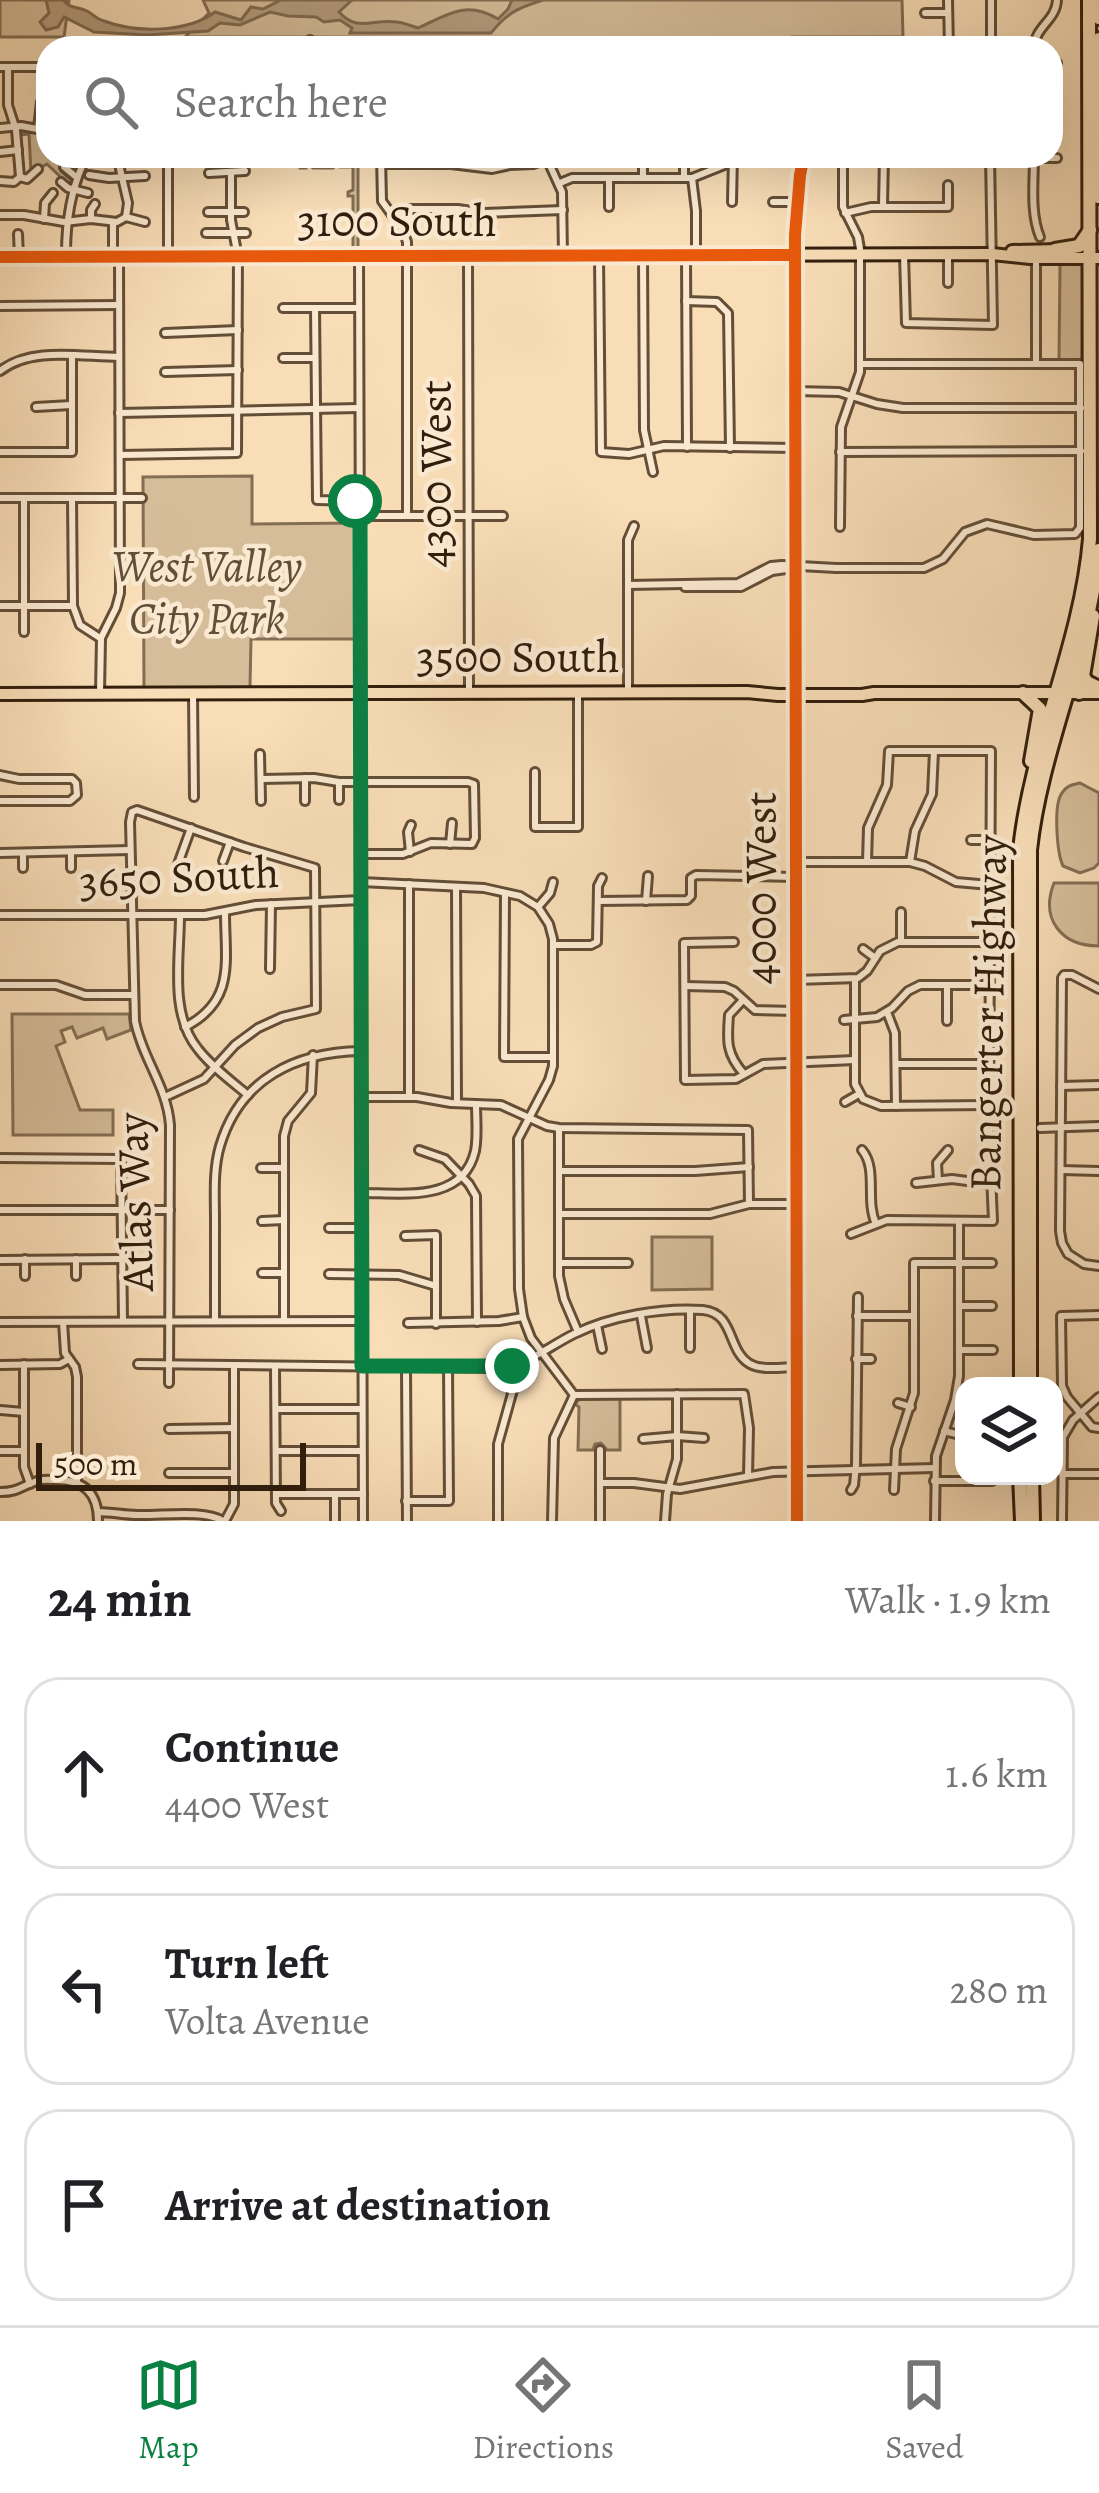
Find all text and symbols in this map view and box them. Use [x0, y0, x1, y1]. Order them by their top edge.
search box [36, 36, 1063, 168]
icon: search [78, 69, 144, 135]
text: Search here [174, 71, 388, 133]
street label: 3100 South [297, 190, 497, 252]
street label: 4300 West [405, 380, 467, 568]
route start [328, 474, 382, 528]
park label: West Valley City Park [112, 535, 303, 649]
street label: 3500 South [416, 626, 620, 688]
street label: 4000 West [730, 791, 792, 984]
street label: Bangerter Highway [954, 833, 1022, 1192]
street label: 3650 South [77, 841, 281, 913]
street label: Atlas Way [101, 1111, 169, 1293]
route end [485, 1339, 539, 1393]
map controls [955, 1377, 1063, 1485]
button: layers [955, 1377, 1063, 1485]
scale bar [36, 1437, 306, 1490]
text: 500 m [54, 1441, 137, 1486]
text: 24 min [48, 1564, 192, 1634]
text: Walk · 1.9 km [845, 1573, 1051, 1626]
text: Continue [165, 1716, 339, 1778]
icon: ahead [51, 1740, 117, 1806]
text: 1.6 km [945, 1747, 1048, 1800]
text: 4400 West [165, 1778, 329, 1831]
text: Turn left [165, 1932, 329, 1994]
icon: left [51, 1956, 117, 2022]
text: 280 m [950, 1963, 1048, 2016]
text: Volta Avenue [165, 1994, 370, 2047]
icon: arrive [51, 2172, 117, 2238]
text: Arrive at destination [165, 2174, 551, 2236]
tab: Map [136, 2352, 202, 2469]
tab: Directions [473, 2352, 614, 2469]
tab: Saved [885, 2352, 963, 2469]

